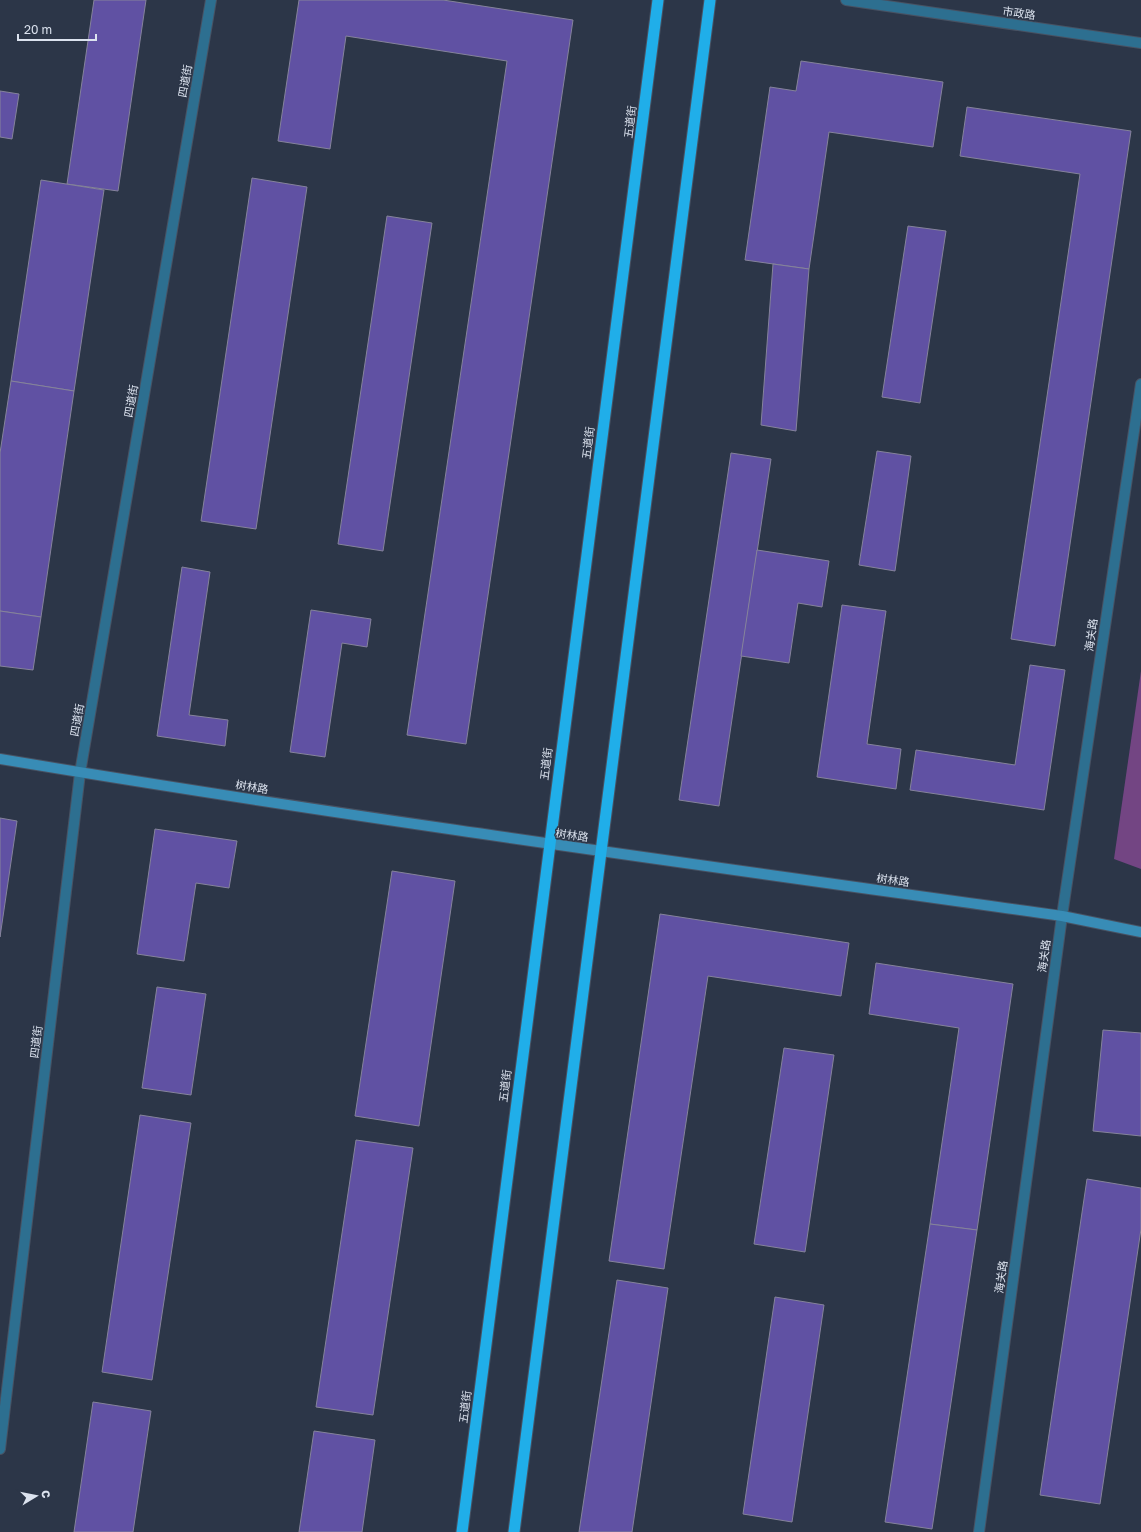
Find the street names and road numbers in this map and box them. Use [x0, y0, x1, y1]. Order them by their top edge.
street label: 市政路 [1002, 4, 1036, 21]
street label: 四道街 [175, 64, 194, 98]
street label: 五道街 [621, 105, 638, 139]
street label: 四道街 [121, 384, 140, 418]
street label: 五道街 [579, 426, 596, 460]
street label: 海关路 [1082, 618, 1099, 652]
street label: 四道街 [67, 703, 86, 737]
street label: 五道街 [537, 747, 554, 781]
street label: 树林路 [235, 778, 269, 796]
street label: 树林路 [555, 826, 589, 843]
street label: 树林路 [876, 871, 910, 888]
street label: 海关路 [1035, 939, 1052, 973]
street label: 四道街 [27, 1025, 44, 1059]
street label: 五道街 [496, 1069, 513, 1103]
street label: 海关路 [992, 1260, 1009, 1294]
street label: 五道街 [456, 1390, 473, 1424]

